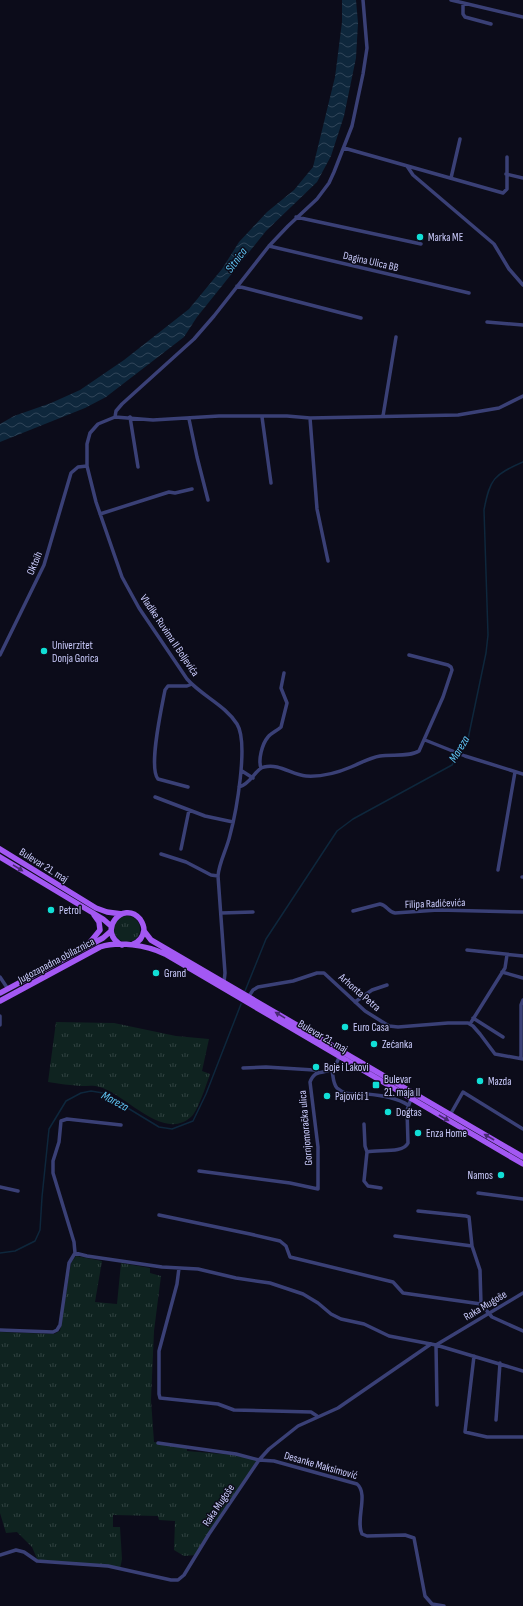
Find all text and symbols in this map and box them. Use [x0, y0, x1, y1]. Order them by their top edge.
place label: Marka ME [428, 231, 463, 244]
marker: Marka ME [415, 232, 425, 242]
water label: Sitnica [222, 245, 251, 276]
street label: Dagina Ulica BB [342, 249, 400, 274]
street label: Oktoih [24, 549, 45, 577]
street label: Vladike Ruvima II Boljevića [137, 592, 202, 679]
place label: Univerzitet Donja Gorica [52, 639, 98, 665]
marker: Univerzitet Donja Gorica [39, 646, 49, 656]
water label: Mareza [446, 733, 473, 765]
street label: Bulevar 21. maj [17, 845, 70, 886]
one-way arrow [12, 865, 24, 872]
street label: Filipa Radičevića [405, 896, 465, 911]
place label: Petrol [59, 904, 81, 917]
marker: Petrol [46, 905, 56, 915]
street label: Jugozapadna obilaznica [15, 935, 97, 987]
place label: Grand [164, 967, 186, 980]
marker: Grand [151, 968, 161, 978]
street label: Arhonta Petra [335, 970, 383, 1014]
one-way arrow [275, 1011, 285, 1019]
street label: Bulevar 21. maj [296, 1017, 350, 1056]
place label: Euro Casa [353, 1021, 389, 1034]
marker: Euro Casa [340, 1022, 350, 1032]
place label: Zećanka [382, 1038, 412, 1051]
marker: Zećanka [369, 1039, 379, 1049]
place label: Boje i Lakovi [324, 1061, 369, 1074]
marker: Boje i Lakovi [311, 1062, 321, 1072]
place label: Bulevar 21. maja II [384, 1073, 420, 1099]
place label: Mazda [488, 1075, 511, 1088]
marker: Mazda [475, 1076, 485, 1086]
marker: Bulevar 21. maja II [371, 1080, 381, 1090]
water label: Mareza [99, 1088, 131, 1115]
street label: Gornjomoračka ulica [296, 1090, 315, 1166]
place label: Pajovići 1 [335, 1090, 369, 1103]
marker: Pajovići 1 [322, 1091, 332, 1101]
place label: Dogtas [396, 1106, 422, 1119]
marker: Dogtas [383, 1107, 393, 1117]
one-way arrow [438, 1115, 450, 1122]
place label: Enza Home [426, 1127, 467, 1140]
marker: Enza Home [413, 1128, 423, 1138]
one-way arrow [483, 1134, 495, 1141]
place label: Namos [468, 1169, 493, 1182]
marker: Namos [496, 1170, 506, 1180]
street label: Raka Mugoše [461, 1288, 509, 1323]
street label: Desanke Maksimović [283, 1449, 359, 1482]
street label: Raka Mugoše [200, 1482, 237, 1529]

